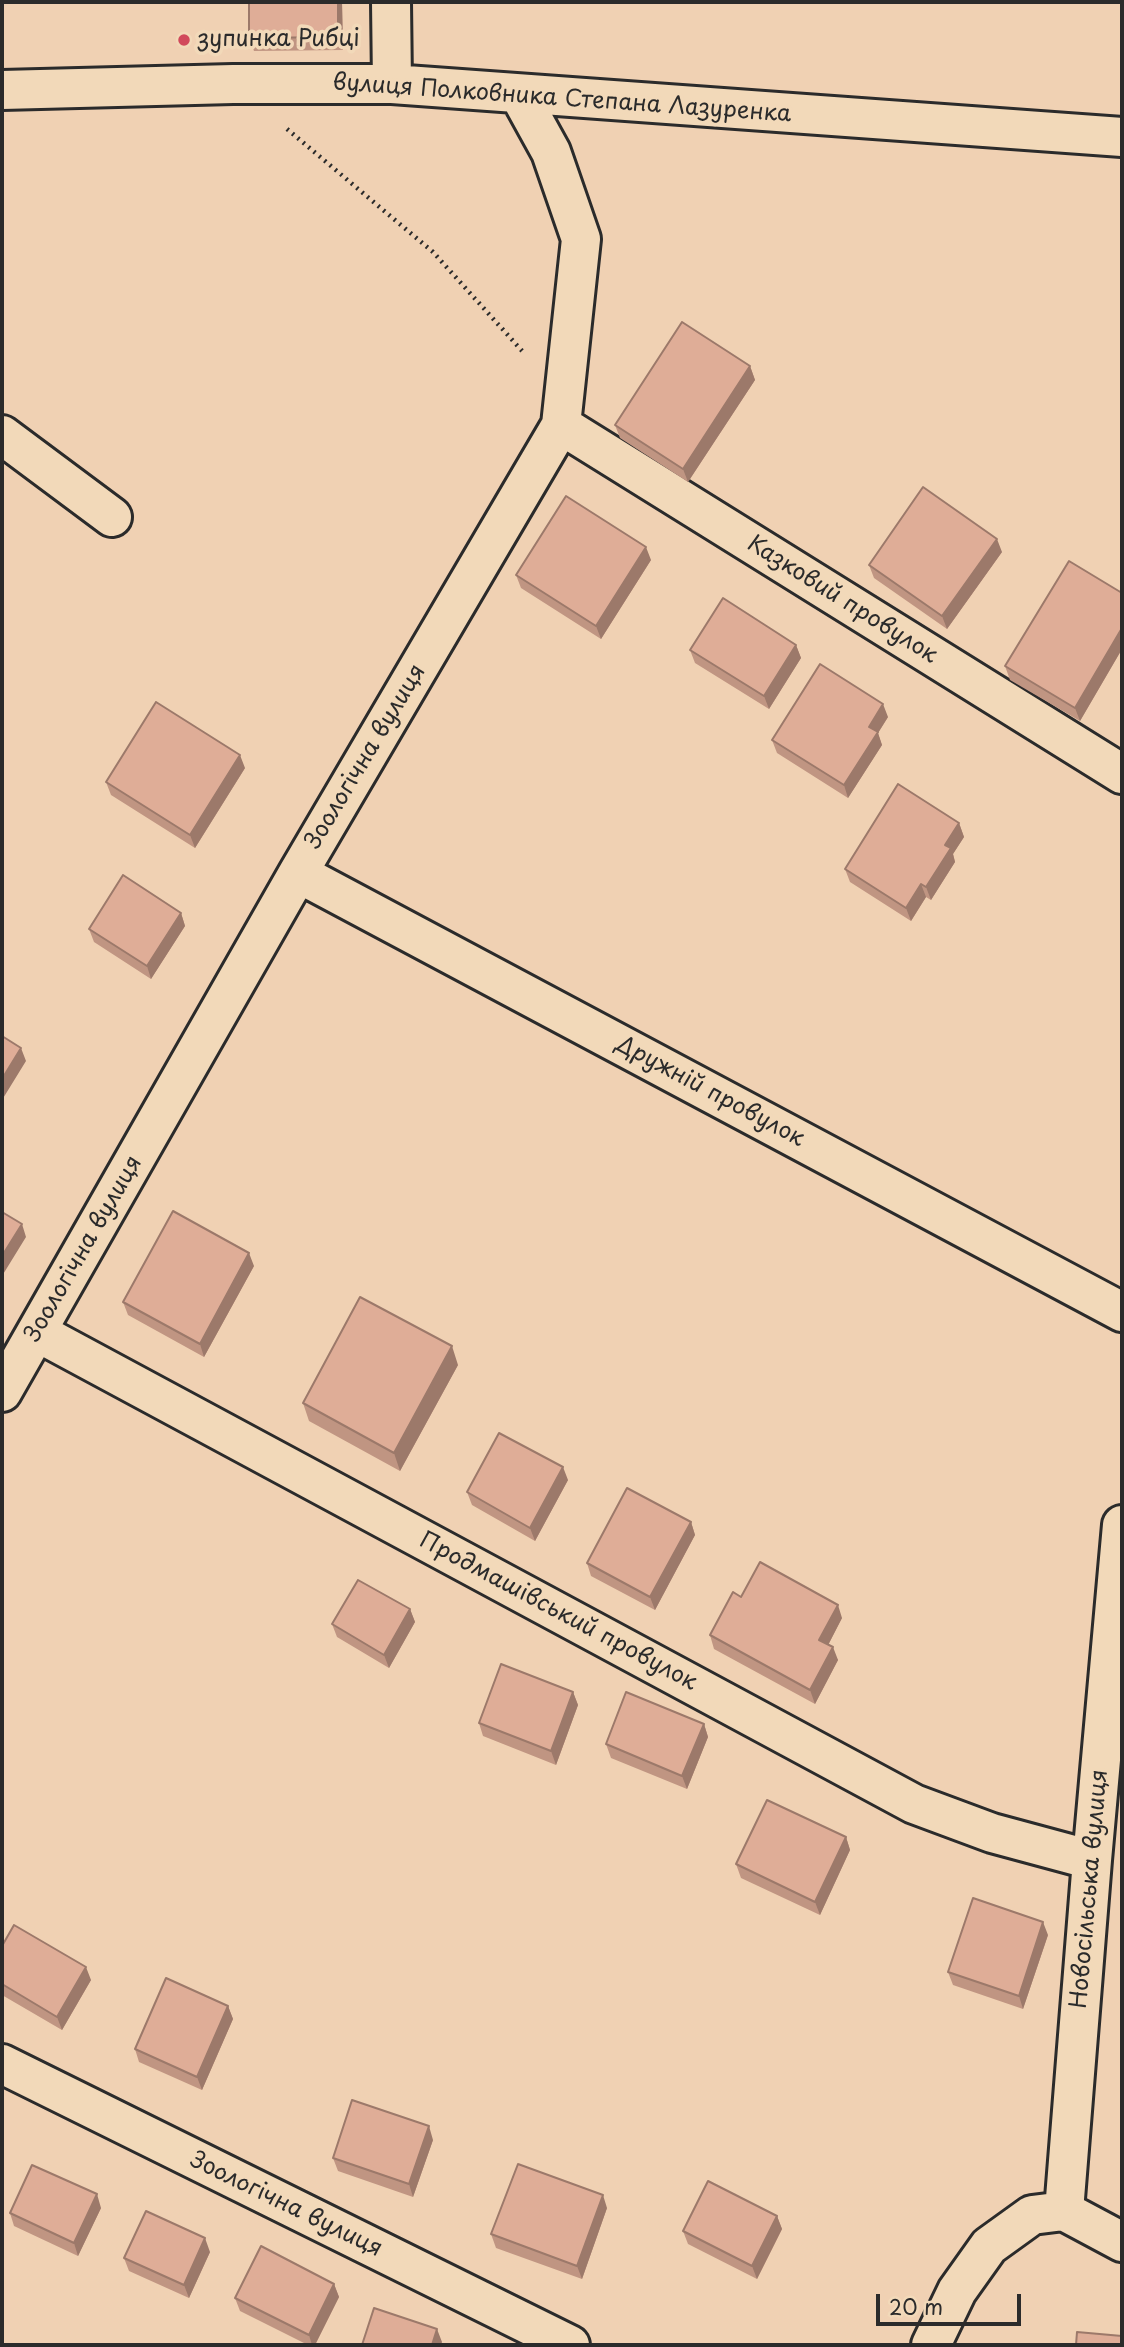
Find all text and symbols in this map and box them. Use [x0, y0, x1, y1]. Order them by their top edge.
place label: зупинка Рибці [198, 26, 360, 54]
marker: зупинка Рибці [176, 32, 192, 48]
street label: вулиця Полковника Степана Лазуренка [332, 69, 792, 129]
street label: Казковий провулок [742, 530, 942, 670]
street label: Зоологічна вулиця [300, 660, 432, 854]
street label: Дружній провулок [611, 1031, 809, 1153]
street label: Зоологічна вулиця [20, 1151, 148, 1347]
street label: Продмашівський провулок [414, 1527, 702, 1697]
street label: Новосільська вулиця [1066, 1768, 1114, 2010]
street label: Зоологічна вулиця [186, 2147, 386, 2263]
scale bar [879, 2280, 1024, 2324]
text: 20 m [889, 2290, 943, 2322]

